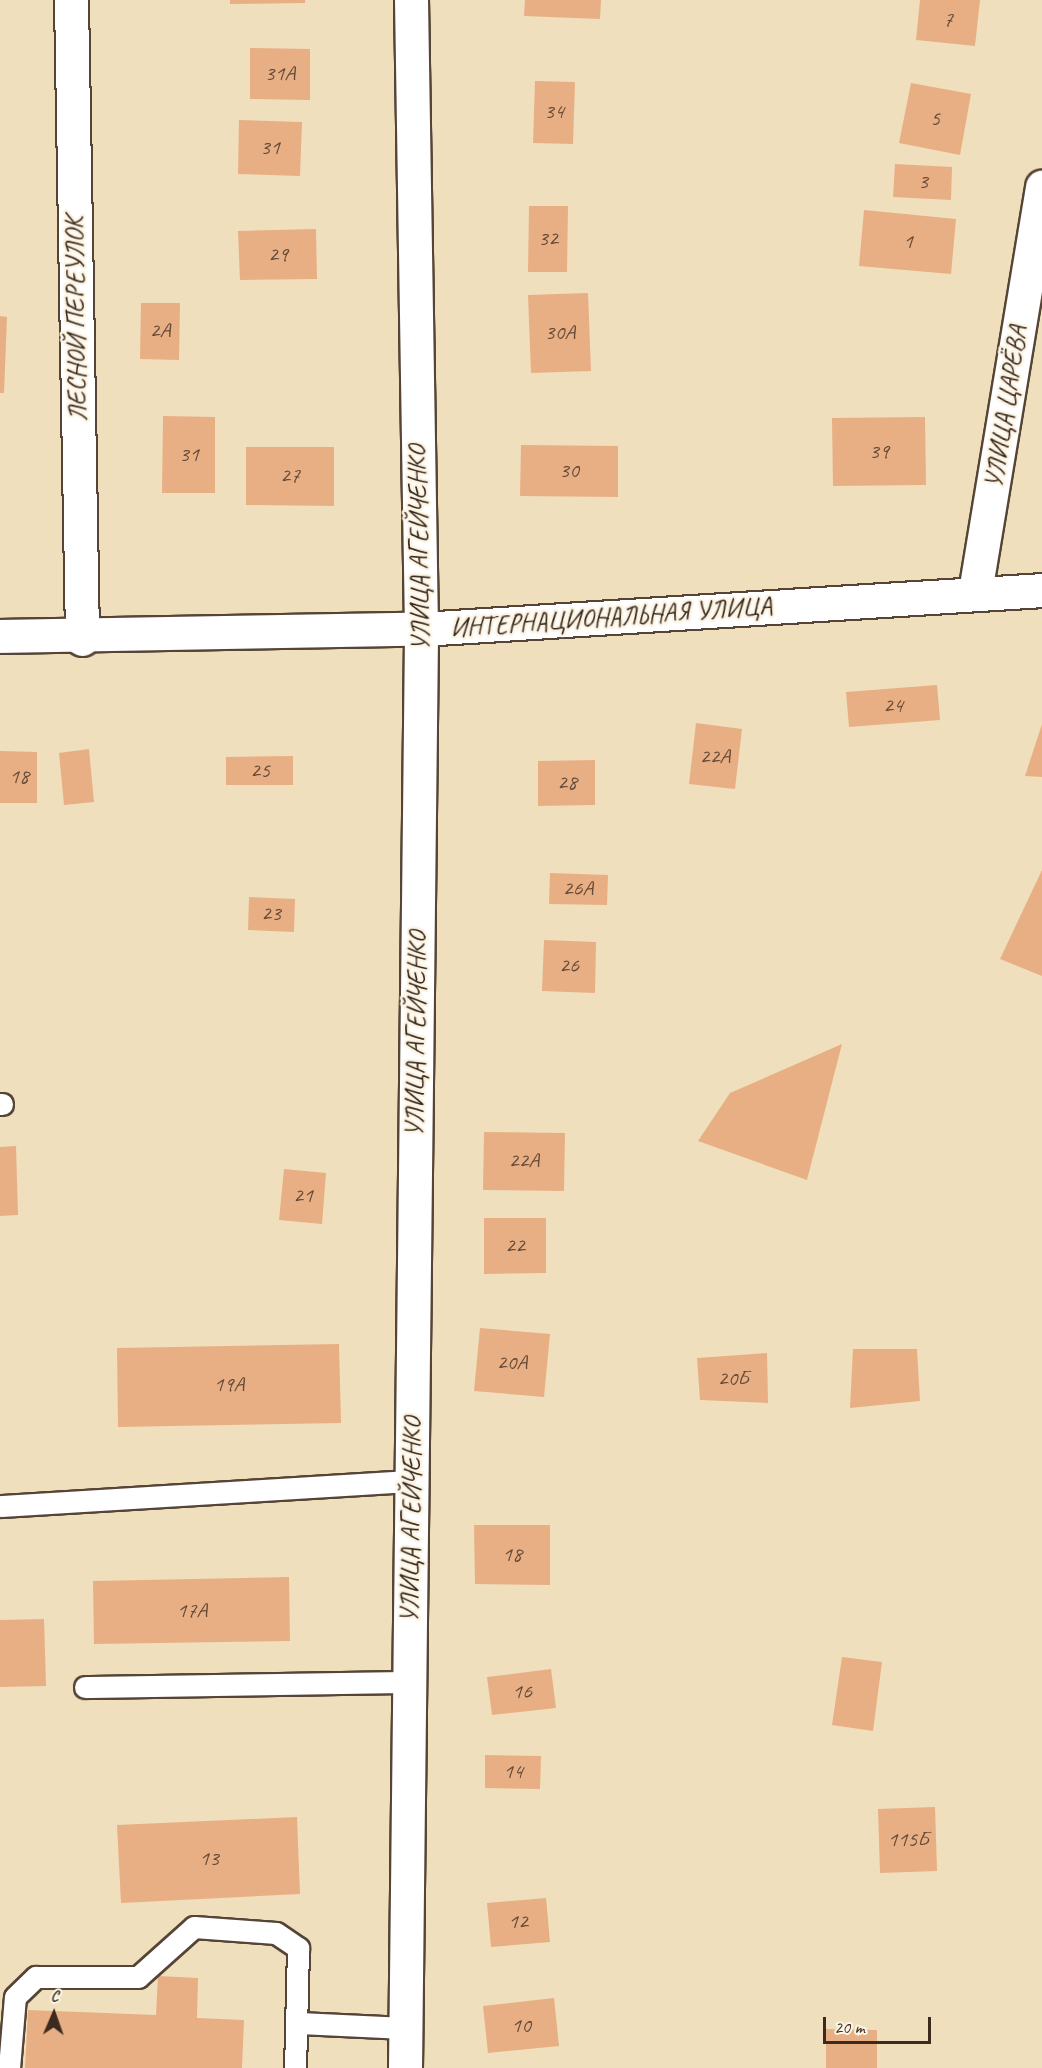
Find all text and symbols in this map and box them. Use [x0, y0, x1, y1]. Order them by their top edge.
house number: 7 [943, 7, 953, 33]
house number: 31А [265, 61, 295, 87]
house number: 34 [544, 99, 564, 125]
house number: 5 [930, 106, 940, 132]
house number: 31 [260, 135, 280, 161]
house number: 3 [918, 169, 928, 195]
street label: ЛЕСНОЙ ПЕРЕУЛОК [59, 216, 93, 422]
house number: 32 [538, 226, 558, 252]
house number: 1 [903, 229, 913, 255]
house number: 29 [268, 242, 288, 268]
house number: 2А [150, 318, 170, 344]
house number: 30А [545, 320, 575, 346]
street label: УЛИЦА ЦАРЁВА [978, 323, 1034, 491]
house number: 39 [869, 439, 889, 465]
house number: 31 [179, 442, 199, 468]
street label: УЛИЦА АГЕЙЧЕНКО [402, 445, 436, 651]
house number: 30 [559, 458, 579, 484]
house number: 27 [280, 463, 300, 489]
street label: ИНТЕРНАЦИОНАЛЬНАЯ УЛИЦА [450, 590, 772, 644]
house number: 24 [883, 693, 903, 719]
house number: 22А [700, 744, 730, 770]
house number: 25 [250, 758, 270, 784]
house number: 18 [9, 764, 29, 790]
house number: 28 [557, 770, 577, 796]
house number: 26А [563, 876, 593, 902]
house number: 23 [261, 901, 281, 927]
street label: УЛИЦА АГЕЙЧЕНКО [399, 931, 433, 1137]
house number: 26 [559, 953, 579, 979]
house number: 22А [509, 1148, 539, 1174]
house number: 21 [293, 1183, 313, 1209]
house number: 22 [505, 1233, 525, 1259]
house number: 20А [497, 1350, 527, 1376]
house number: 20Б [718, 1366, 748, 1392]
house number: 19А [214, 1372, 244, 1398]
street label: УЛИЦА АГЕЙЧЕНКО [394, 1417, 428, 1623]
house number: 18 [502, 1542, 522, 1568]
house number: 17А [177, 1598, 207, 1624]
house number: 16 [512, 1679, 532, 1705]
house number: 14 [503, 1759, 523, 1785]
house number: 115Б [888, 1827, 928, 1853]
house number: 13 [199, 1846, 219, 1872]
house number: 12 [508, 1909, 528, 1935]
north arrow [24, 1984, 84, 2044]
text: С [50, 1986, 59, 2006]
scale bar [826, 2005, 934, 2043]
house number: 10 [511, 2013, 531, 2039]
text: 20 m [834, 2016, 865, 2038]

